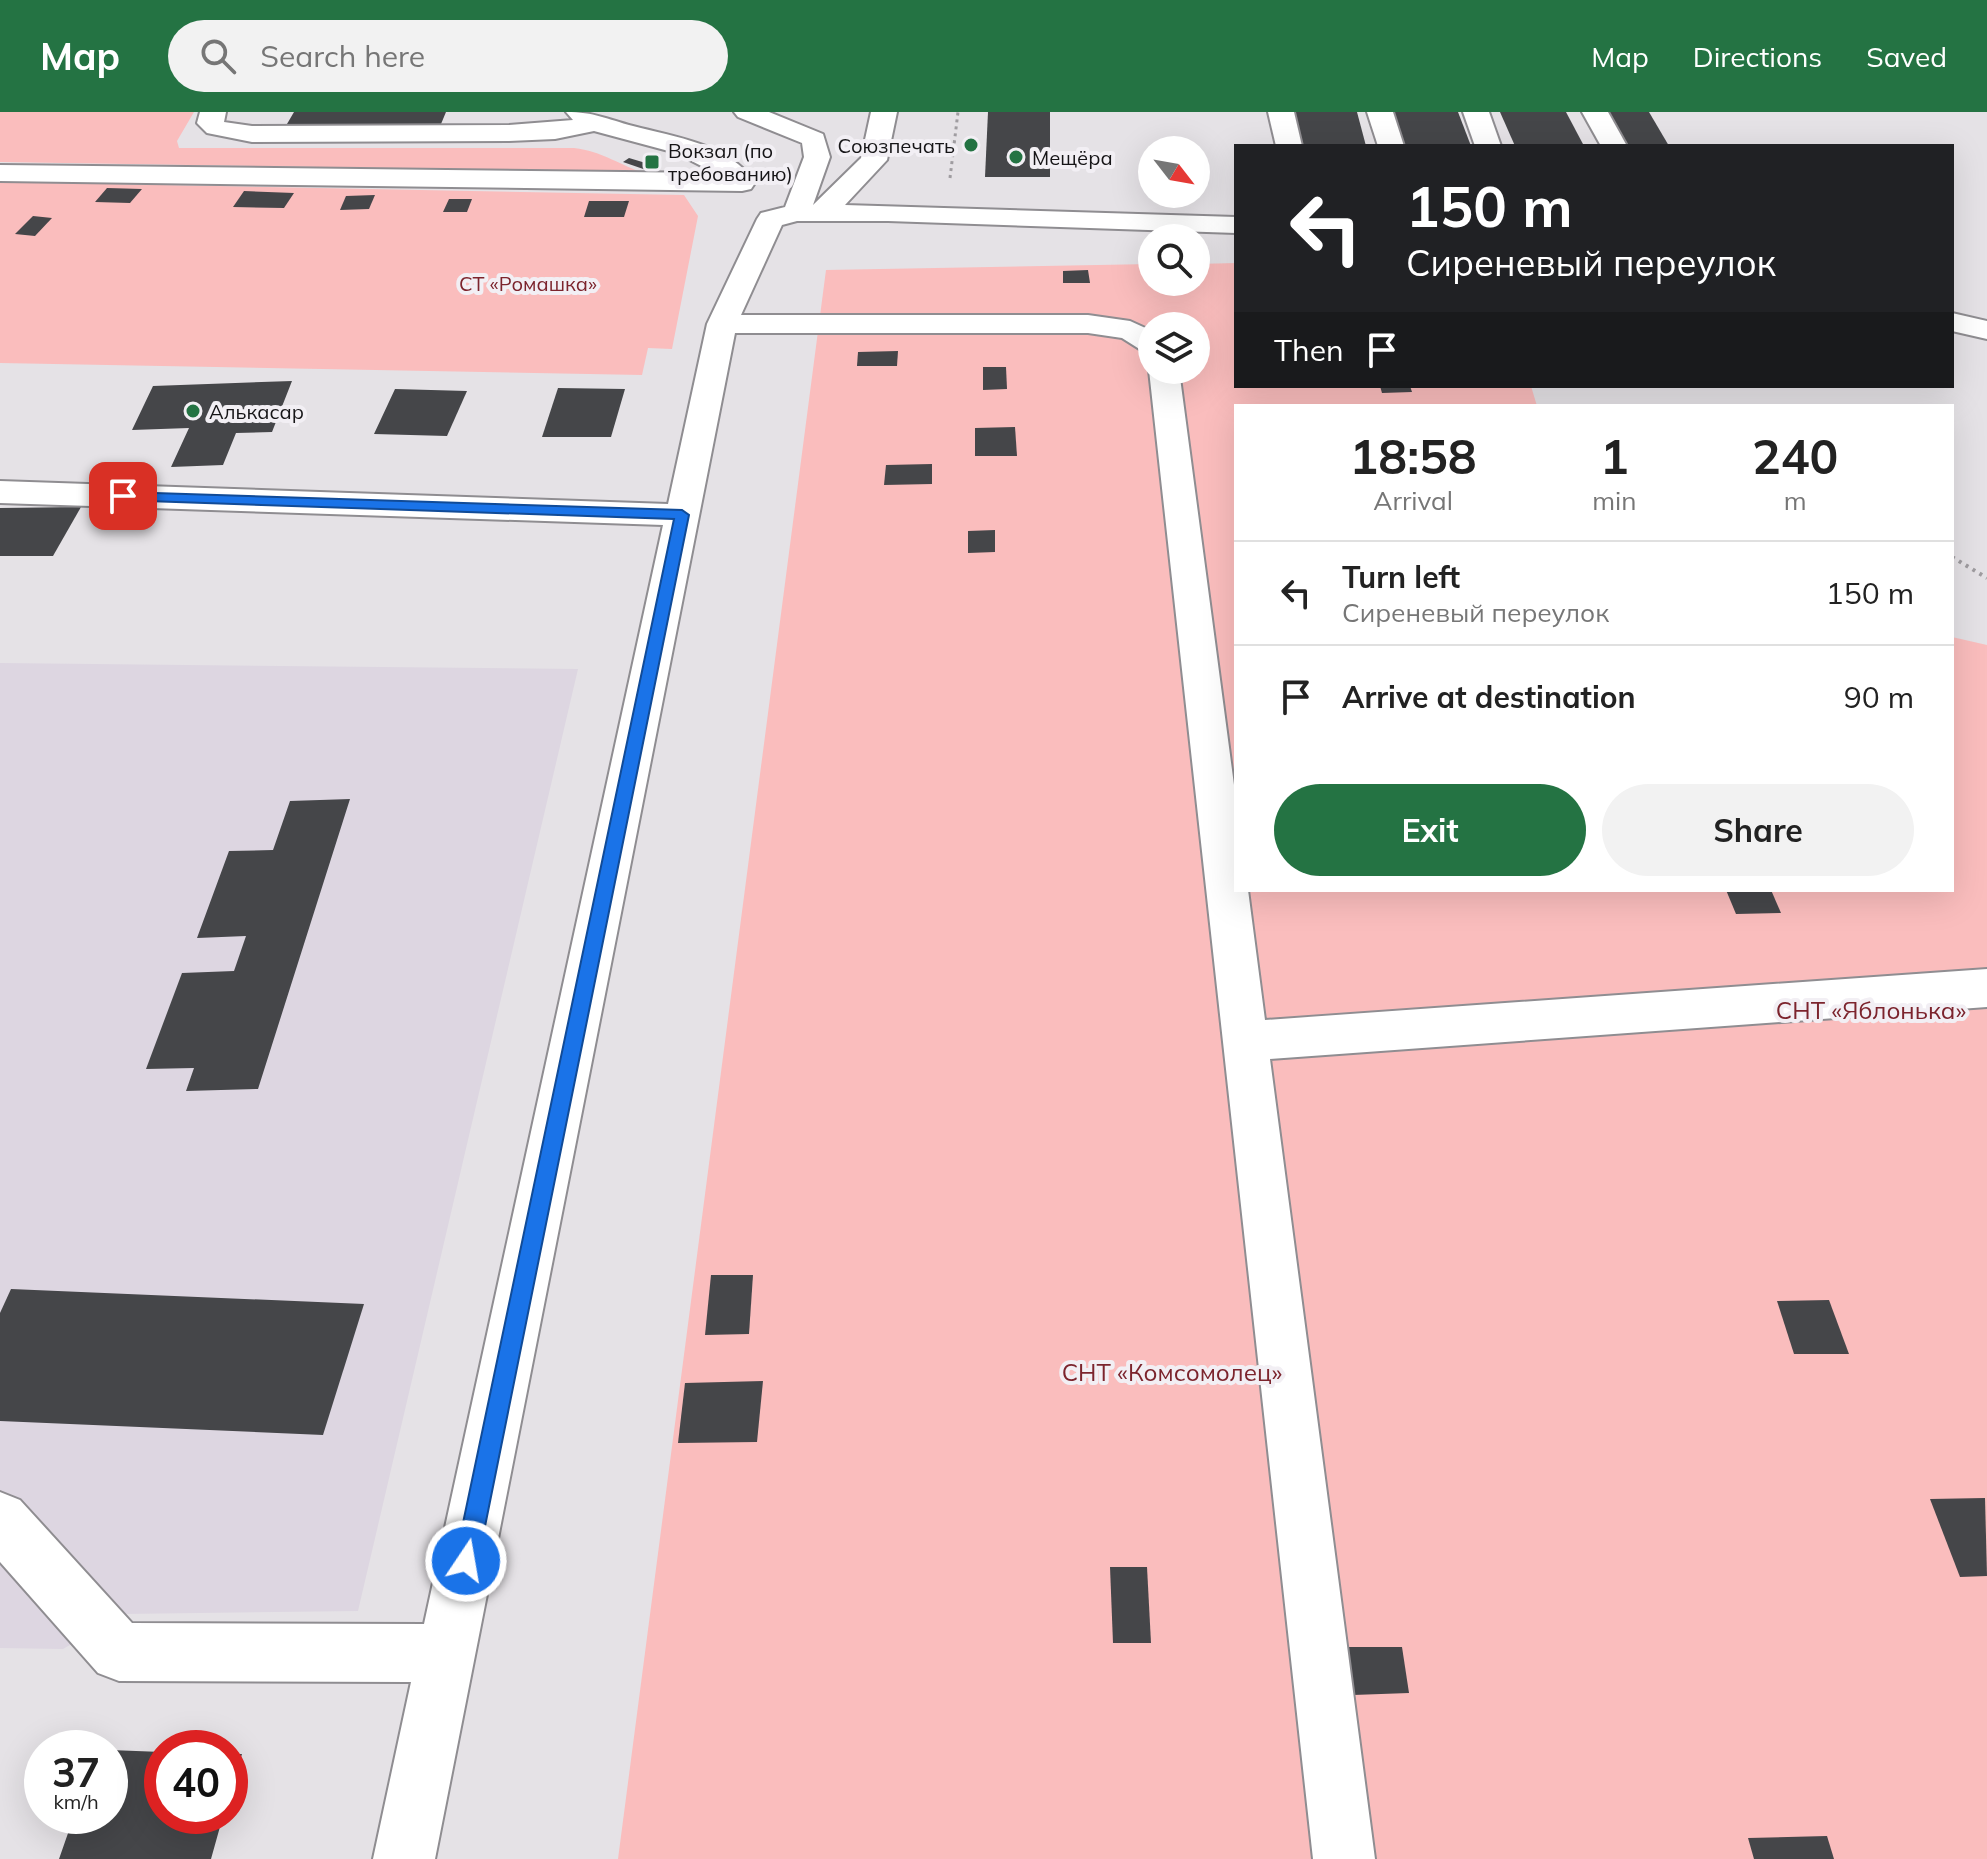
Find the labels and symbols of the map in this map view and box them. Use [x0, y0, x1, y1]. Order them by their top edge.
place label: Союзпечать [837, 133, 955, 158]
marker: Союзпечать [962, 136, 980, 154]
north arrow [1138, 136, 1210, 208]
place label: Вокзал (по требованию) [668, 138, 793, 186]
place label: Мещёра [1032, 145, 1113, 170]
marker: Мещёра [1007, 148, 1025, 166]
marker: Вокзал (по требованию) [643, 153, 661, 171]
park label: СТ «Ромашка» [459, 271, 597, 296]
place label: Алькасар [209, 399, 304, 424]
marker: Алькасар [184, 402, 202, 420]
pin [89, 462, 157, 530]
park label: СНТ «Яблонька» [1776, 995, 1966, 1025]
park label: СНТ «Комсомолец» [1062, 1357, 1283, 1387]
position arrow [424, 1519, 508, 1603]
speed limit sign: 40 [144, 1730, 248, 1834]

